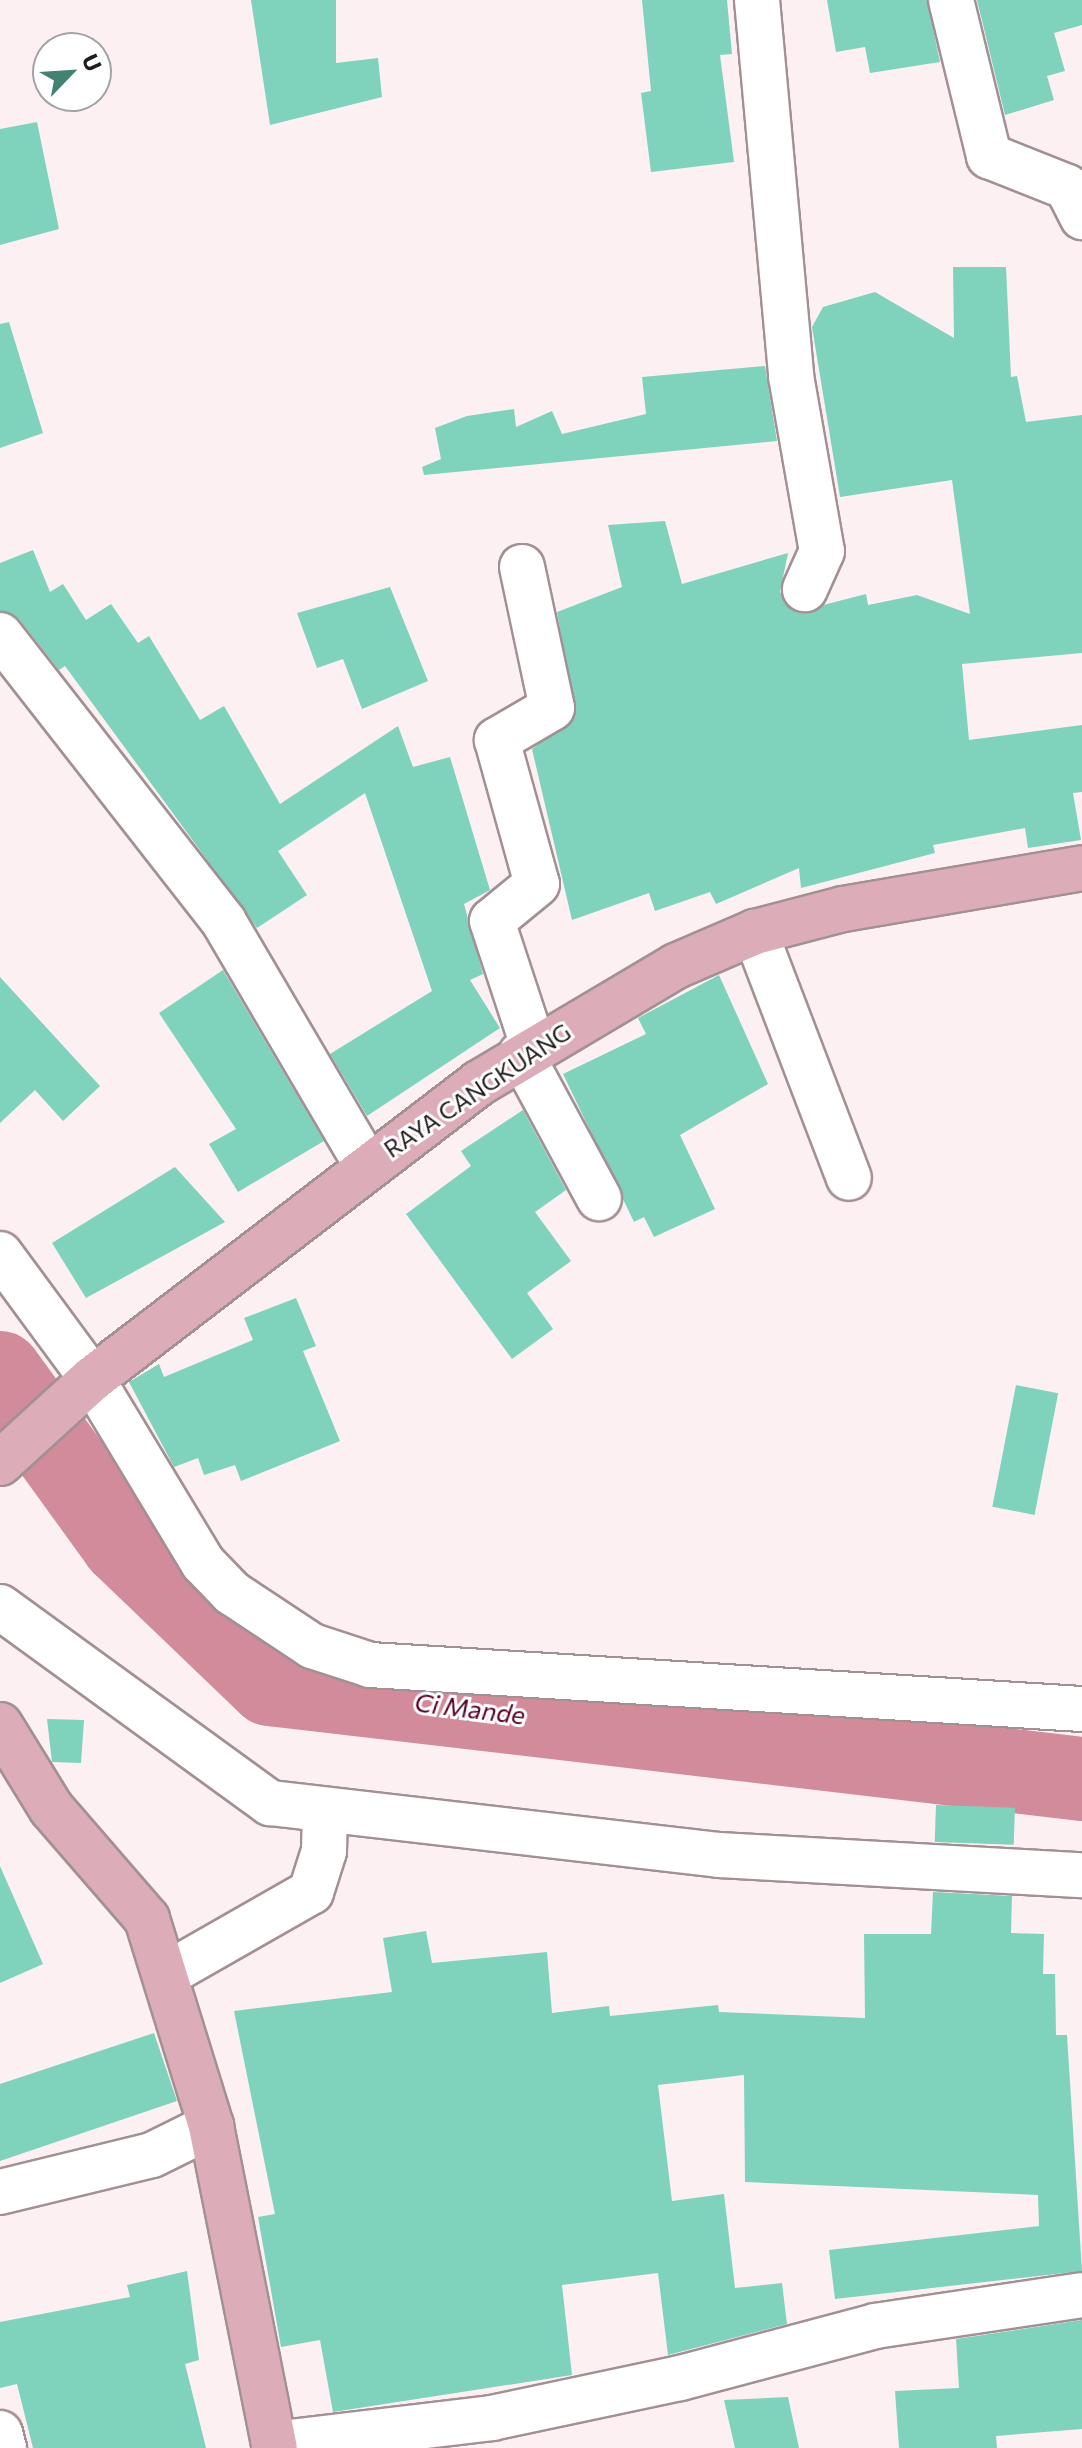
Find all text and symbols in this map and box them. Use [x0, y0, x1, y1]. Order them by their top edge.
north arrow [32, 32, 112, 112]
text: U [77, 50, 108, 75]
street label: RAYA CANGKUANG [378, 1017, 576, 1163]
water label: Ci Mande [413, 1686, 527, 1730]

